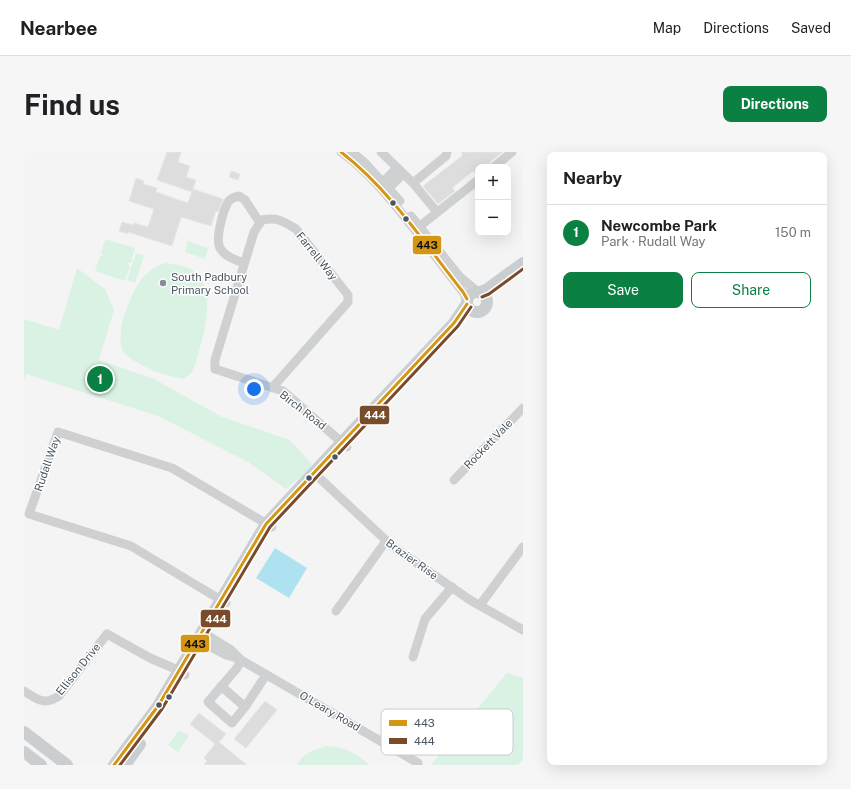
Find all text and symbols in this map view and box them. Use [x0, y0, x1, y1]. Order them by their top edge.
text: Nearbee [20, 17, 98, 39]
text: Map [653, 20, 681, 36]
text: Directions [703, 20, 769, 36]
text: Saved [791, 20, 831, 36]
button: Directions [723, 86, 827, 122]
text: Find us [24, 88, 120, 121]
map controls [475, 164, 511, 236]
button: + [475, 164, 511, 200]
text: Nearby [563, 168, 622, 188]
unlabelled marker [388, 198, 398, 208]
button: − [475, 200, 511, 236]
unlabelled marker [401, 214, 411, 224]
text: Newcombe Park [601, 217, 717, 234]
text: 1 [573, 225, 579, 240]
text: 150 m [775, 225, 811, 240]
street label: Farrell Way [294, 230, 340, 282]
text: Park · Rudall Way [601, 234, 705, 249]
line badge: 443 [412, 235, 442, 255]
text: 443 [416, 239, 438, 251]
place label: South Padbury Primary School [171, 271, 249, 296]
button: Save [563, 272, 683, 308]
button: Share [691, 272, 811, 308]
marker: South Padbury Primary School [158, 278, 168, 288]
pin: 1 [87, 364, 113, 394]
your location [244, 379, 264, 399]
street label: Birch Road [277, 388, 329, 432]
line badge: 444 [359, 405, 390, 425]
text: 444 [364, 409, 386, 421]
street label: Rockett Vale [461, 417, 515, 471]
street label: Rudall Way [32, 435, 62, 493]
unlabelled marker [330, 452, 340, 462]
unlabelled marker [304, 473, 314, 483]
street label: Brazier Rise [384, 536, 440, 582]
line badge: 444 [200, 609, 231, 628]
text: 444 [205, 613, 227, 625]
line badge: 443 [180, 634, 210, 653]
text: 443 [184, 638, 206, 650]
street label: Ellison Drive [54, 641, 102, 697]
street label: O'Leary Road [297, 689, 363, 733]
unlabelled marker [164, 692, 174, 702]
unlabelled marker [154, 700, 164, 710]
legend [381, 709, 513, 755]
text: 443 [414, 717, 435, 729]
text: 444 [414, 735, 435, 747]

